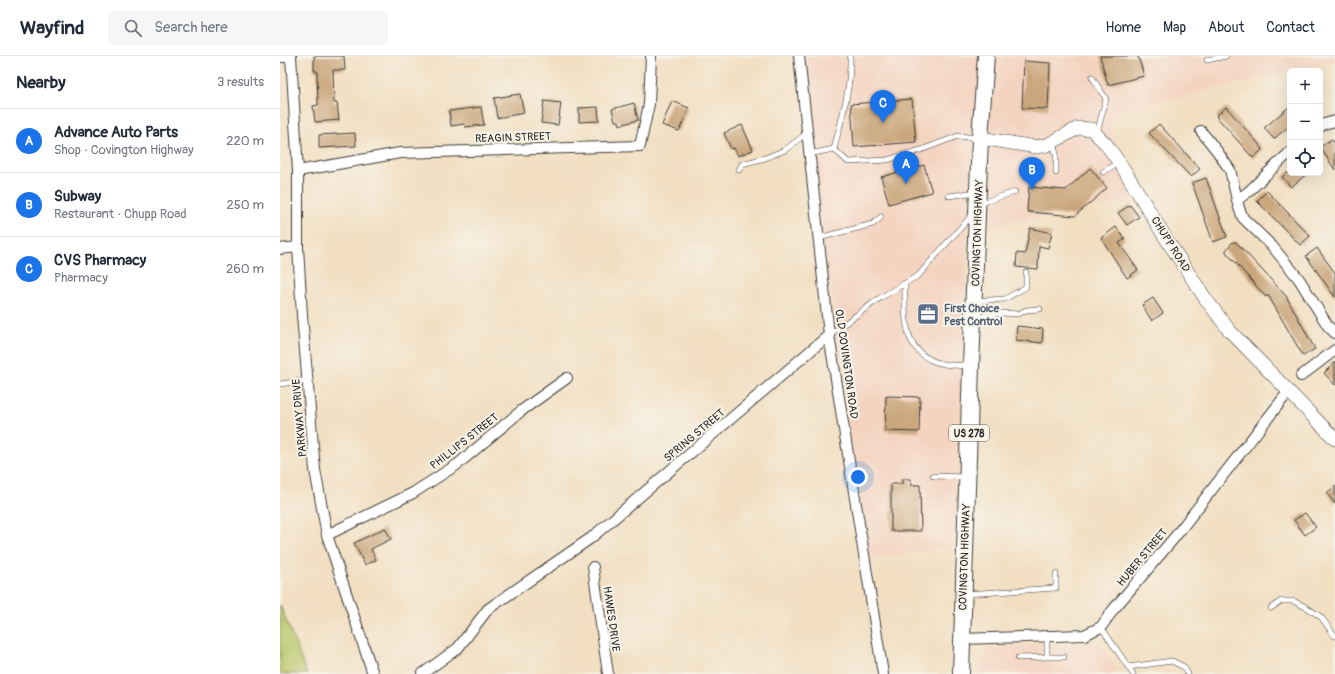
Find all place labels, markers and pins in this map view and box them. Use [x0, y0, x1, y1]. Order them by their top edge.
pin: C [870, 90, 896, 123]
pin: A [893, 151, 919, 184]
pin: B [1019, 157, 1045, 190]
office icon: First Choice Pest Control [915, 301, 941, 327]
place label: First Choice Pest Control [944, 302, 1003, 328]

